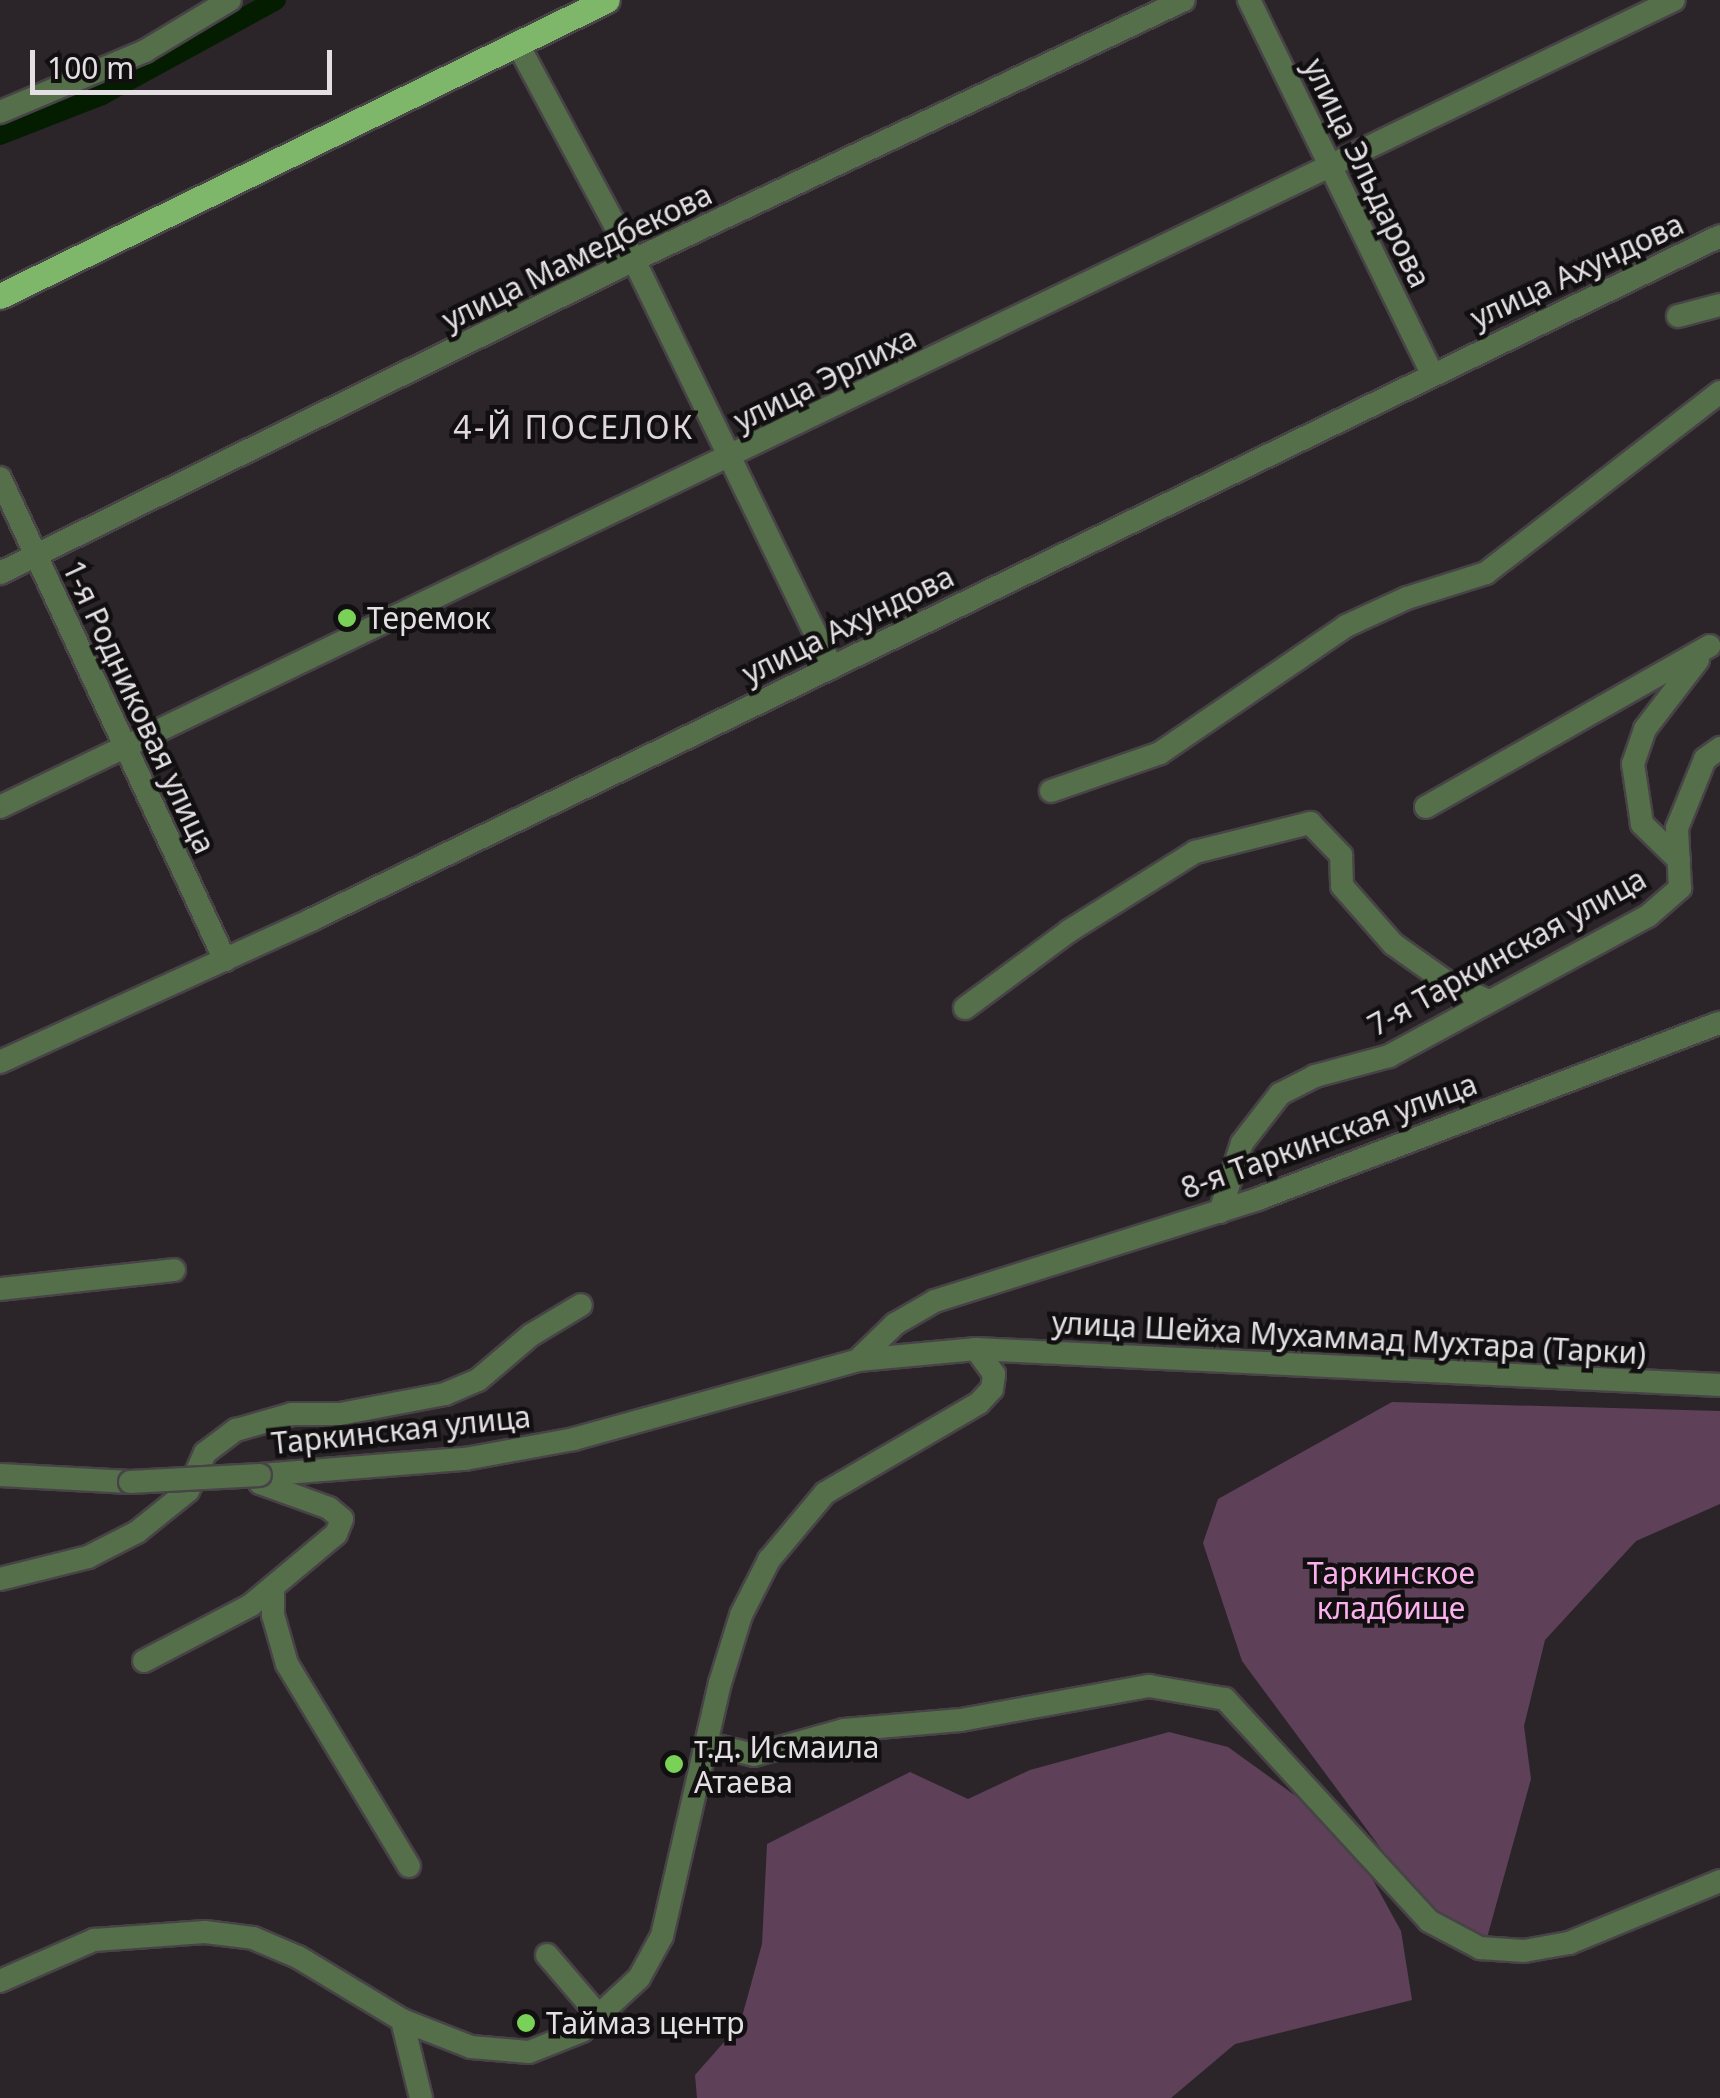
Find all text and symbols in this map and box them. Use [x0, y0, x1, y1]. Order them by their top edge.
scale bar [35, 30, 338, 92]
text: 100 m [47, 47, 134, 88]
street label: улица Эльдарова [1296, 53, 1438, 293]
street label: улица Мамедбекова [436, 176, 718, 338]
street label: улица Ахундова [1465, 206, 1689, 336]
street label: улица Эрлиха [728, 319, 922, 439]
district label: 4-Й ПОСЕЛОК [453, 408, 695, 446]
street label: 1-я Родниковая улица [55, 555, 223, 859]
street label: улица Ахундова [736, 558, 960, 692]
place label: Теремок [367, 600, 491, 636]
marker: Теремок [336, 607, 358, 629]
street label: 7-я Таркинская улица [1362, 861, 1652, 1043]
street label: 8-я Таркинская улица [1176, 1066, 1482, 1206]
street label: улица Шейха Мухаммад Мухтара (Тарки) [1051, 1304, 1647, 1372]
street label: Таркинская улица [270, 1398, 532, 1462]
park label: Таркинское кладбище [1307, 1555, 1475, 1626]
place label: т.д. Исмаила Атаева [694, 1729, 880, 1800]
marker: т.д. Исмаила Атаева [663, 1753, 685, 1775]
place label: Таймаз центр [546, 2005, 744, 2041]
marker: Таймаз центр [515, 2012, 537, 2034]

